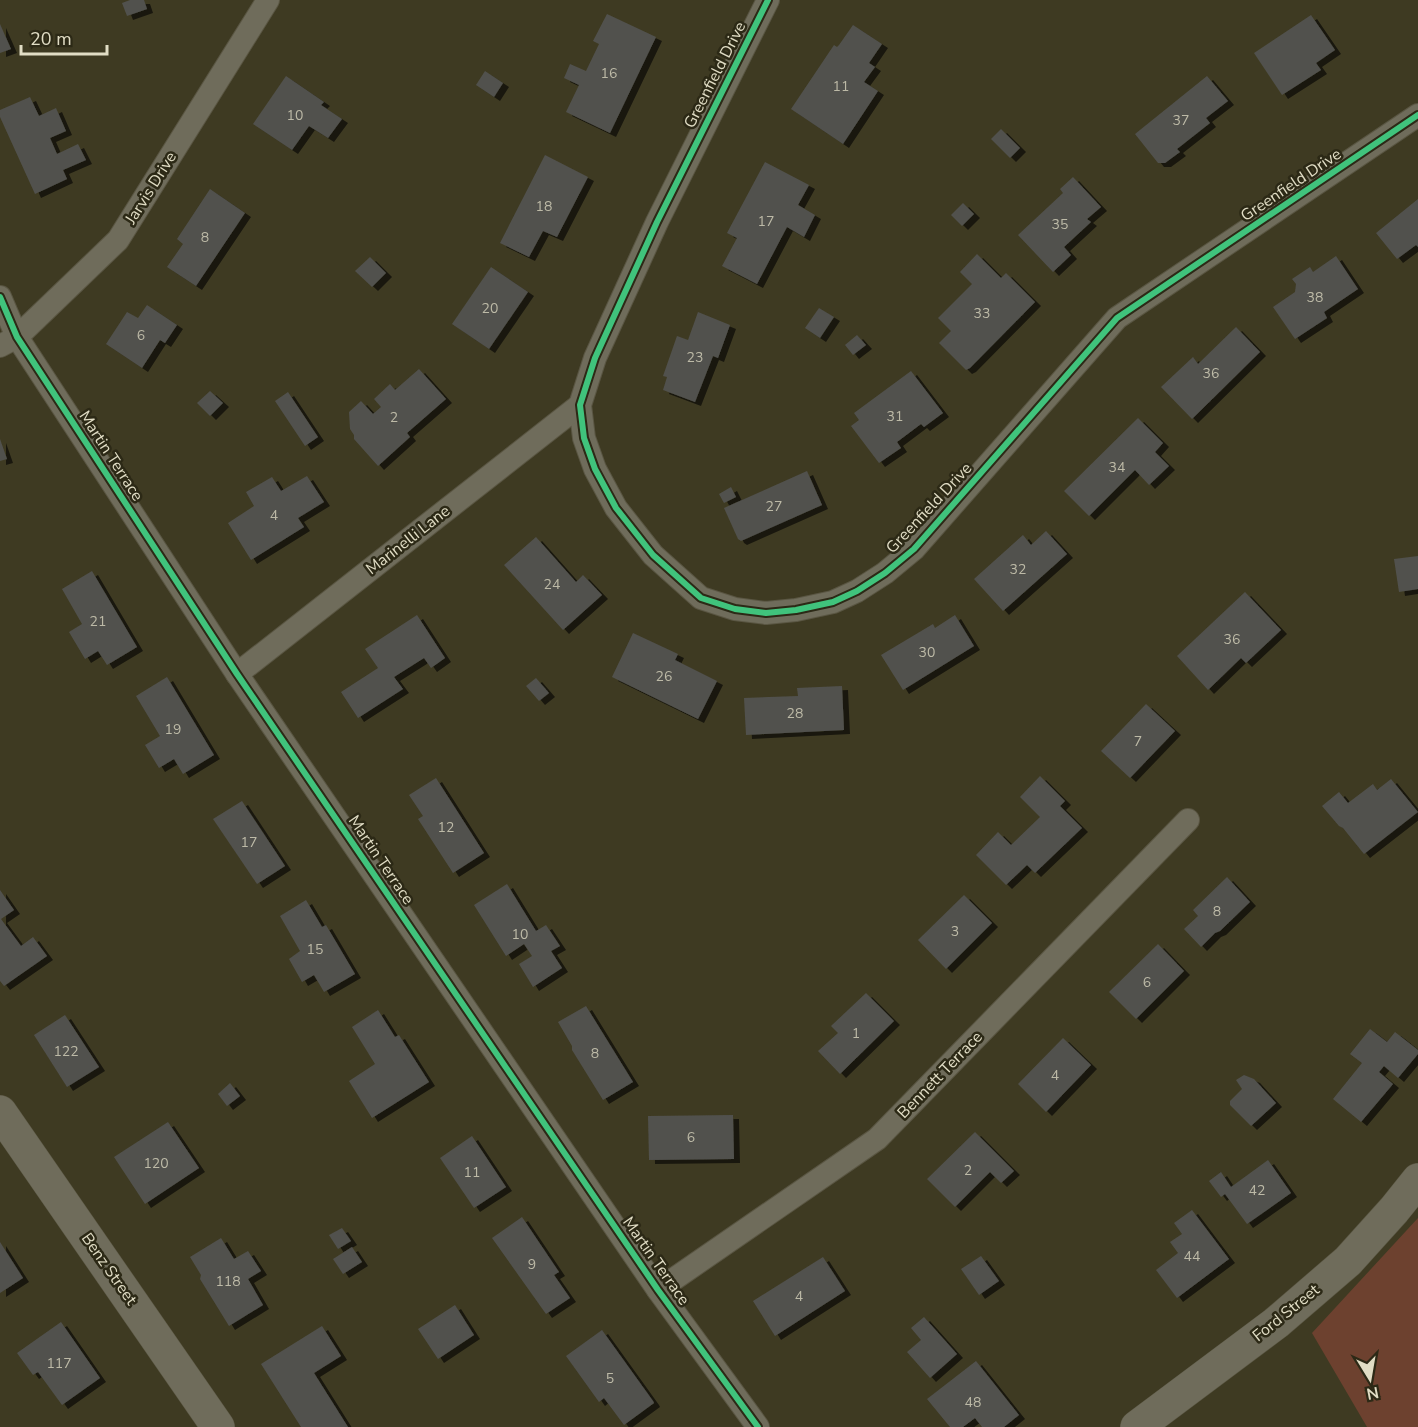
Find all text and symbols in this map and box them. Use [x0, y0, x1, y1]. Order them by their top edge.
scale bar [21, 18, 106, 56]
street label: Greenfield Drive [679, 18, 751, 132]
text: 20 m [30, 27, 72, 51]
house number: 16 [601, 64, 617, 83]
house number: 11 [833, 77, 849, 96]
house number: 10 [287, 106, 303, 125]
house number: 37 [1173, 111, 1189, 130]
street label: Greenfield Drive [1236, 143, 1346, 227]
street label: Jarvis Drive [120, 148, 182, 229]
house number: 18 [536, 197, 552, 216]
house number: 17 [758, 212, 774, 231]
house number: 35 [1052, 215, 1068, 234]
house number: 8 [201, 228, 209, 247]
house number: 38 [1307, 288, 1323, 307]
house number: 20 [482, 299, 498, 318]
house number: 33 [974, 304, 990, 323]
house number: 6 [137, 326, 145, 345]
house number: 23 [687, 348, 703, 367]
house number: 36 [1203, 364, 1219, 383]
street label: Martin Terrace [74, 407, 148, 505]
house number: 31 [887, 407, 903, 426]
house number: 2 [390, 408, 398, 427]
street label: Greenfield Drive [881, 458, 977, 558]
house number: 34 [1109, 458, 1125, 477]
house number: 27 [766, 497, 782, 516]
street label: Marinelli Lane [361, 500, 455, 580]
house number: 4 [270, 506, 278, 525]
house number: 32 [1010, 560, 1026, 579]
house number: 24 [544, 575, 560, 594]
house number: 21 [90, 612, 106, 631]
house number: 36 [1224, 630, 1240, 649]
house number: 30 [919, 643, 935, 662]
house number: 26 [656, 667, 672, 686]
house number: 28 [787, 704, 803, 723]
house number: 19 [165, 720, 181, 739]
house number: 7 [1134, 732, 1142, 751]
street label: Martin Terrace [343, 811, 419, 909]
house number: 12 [438, 818, 454, 837]
house number: 17 [241, 833, 257, 852]
house number: 8 [1213, 902, 1221, 921]
house number: 3 [951, 922, 959, 941]
house number: 10 [512, 925, 528, 944]
house number: 15 [307, 940, 323, 959]
house number: 6 [1143, 973, 1151, 992]
house number: 1 [852, 1024, 860, 1043]
street label: Bennett Terrace [893, 1026, 987, 1124]
house number: 122 [53, 1042, 79, 1061]
house number: 8 [591, 1044, 599, 1063]
house number: 4 [1051, 1066, 1059, 1085]
house number: 6 [687, 1128, 695, 1147]
house number: 120 [143, 1154, 169, 1173]
house number: 2 [964, 1161, 972, 1180]
house number: 11 [464, 1163, 480, 1182]
house number: 42 [1249, 1181, 1265, 1200]
street label: Martin Terrace [617, 1212, 695, 1310]
street label: Benz Street [76, 1228, 142, 1310]
house number: 44 [1184, 1247, 1200, 1266]
house number: 9 [528, 1255, 536, 1274]
house number: 118 [215, 1272, 241, 1291]
street label: Ford Street [1248, 1279, 1324, 1347]
house number: 4 [795, 1287, 803, 1306]
north arrow [1340, 1349, 1400, 1409]
house number: 117 [46, 1354, 72, 1373]
house number: 5 [606, 1369, 614, 1388]
text: N [1365, 1381, 1381, 1405]
house number: 48 [965, 1393, 981, 1412]

